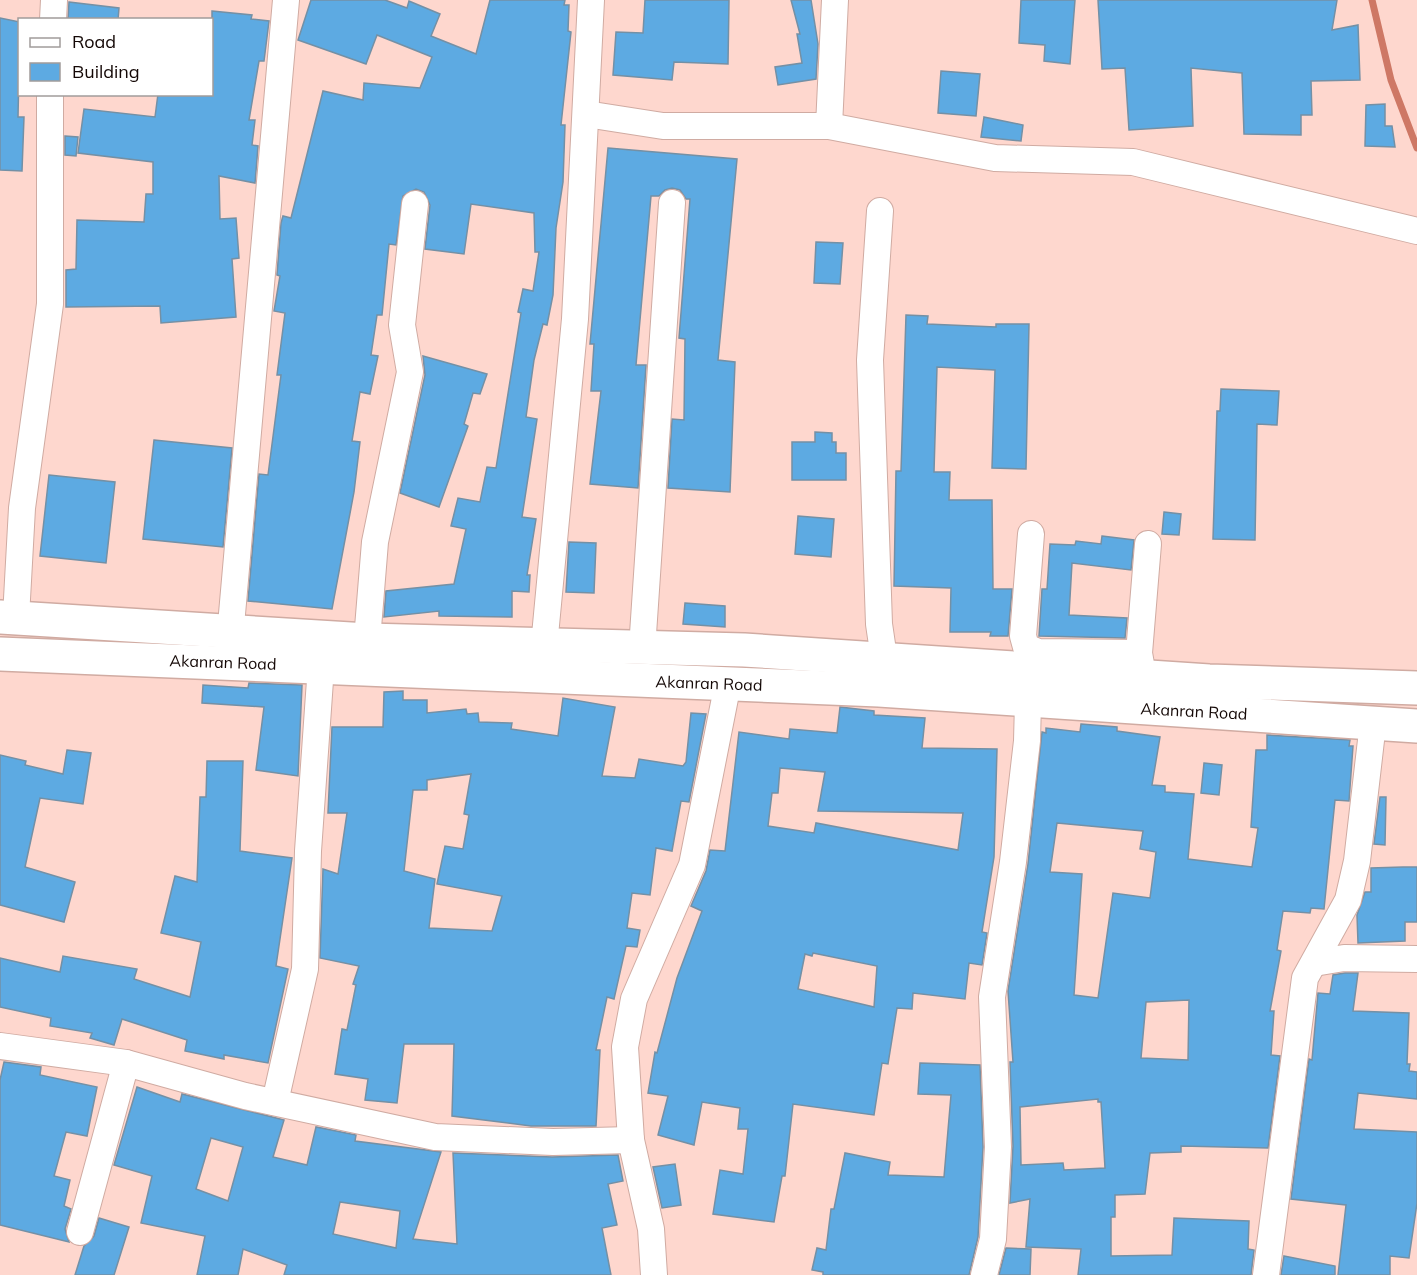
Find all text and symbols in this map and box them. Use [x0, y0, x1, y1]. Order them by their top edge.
legend [18, 18, 213, 96]
text: Road [72, 30, 116, 53]
text: Building [72, 60, 140, 83]
street label: Akanran Road [169, 650, 277, 674]
street label: Akanran Road [655, 671, 763, 695]
street label: Akanran Road [1140, 698, 1248, 724]

